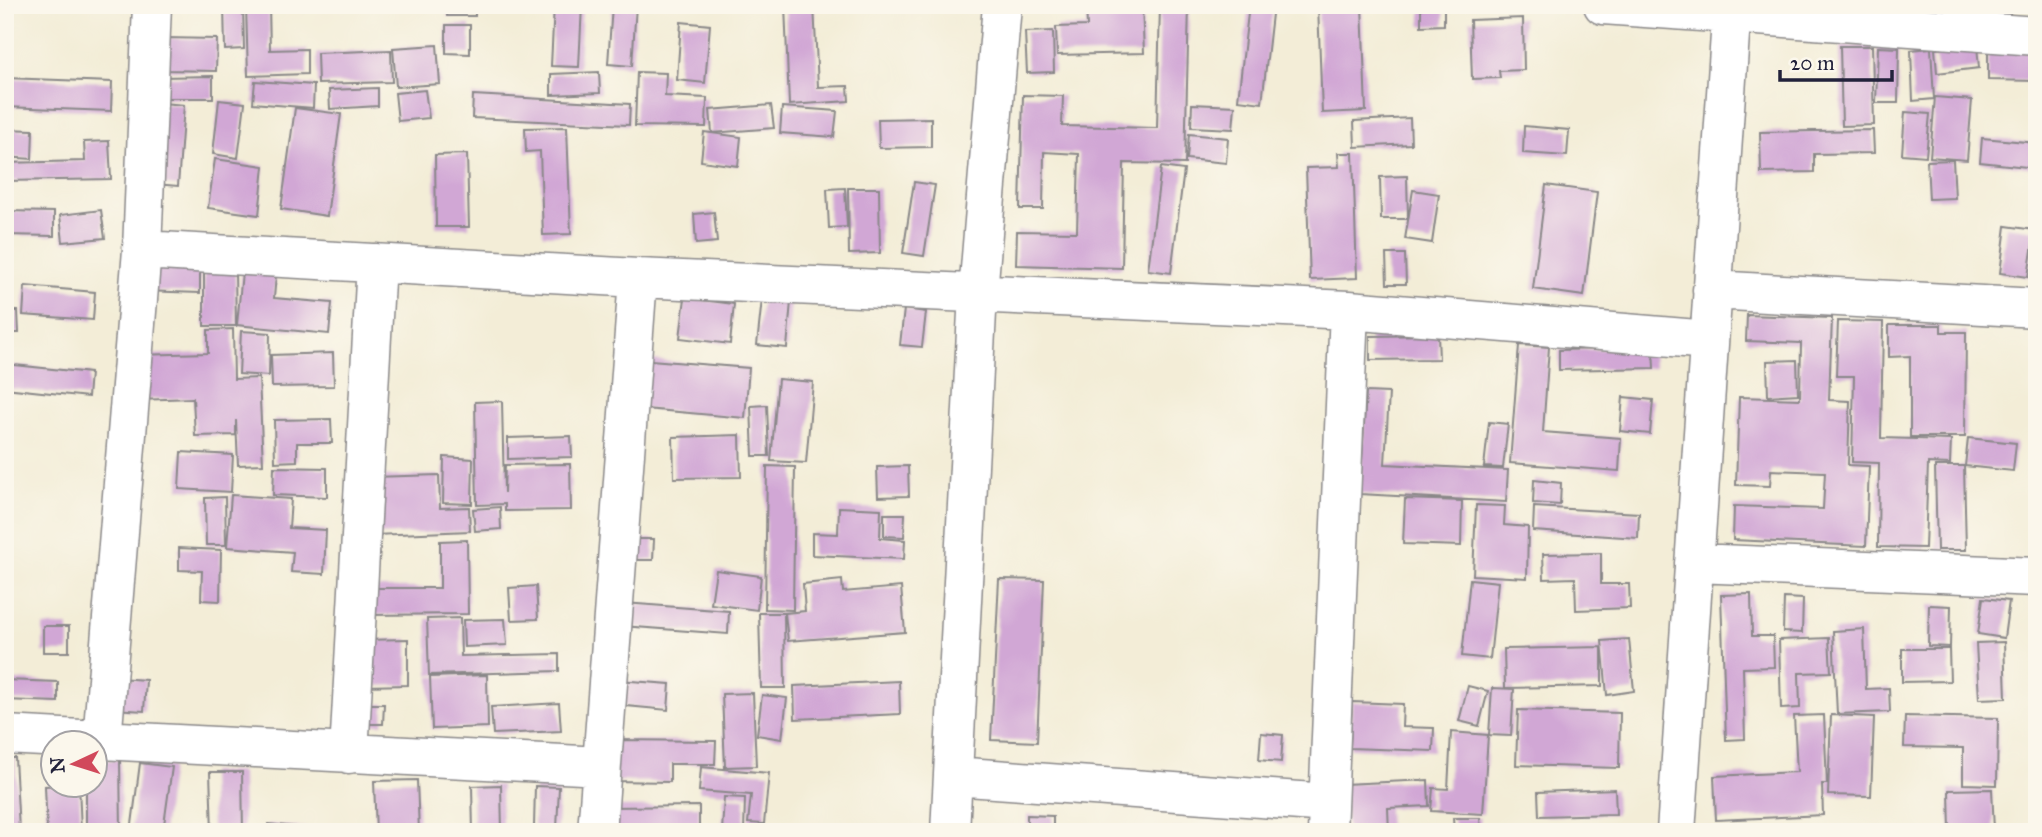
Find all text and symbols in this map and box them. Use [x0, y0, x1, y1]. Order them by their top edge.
scale bar [1780, 38, 1892, 82]
text: 20 m [1790, 50, 1835, 76]
north arrow [38, 728, 108, 798]
text: N [46, 756, 70, 774]

